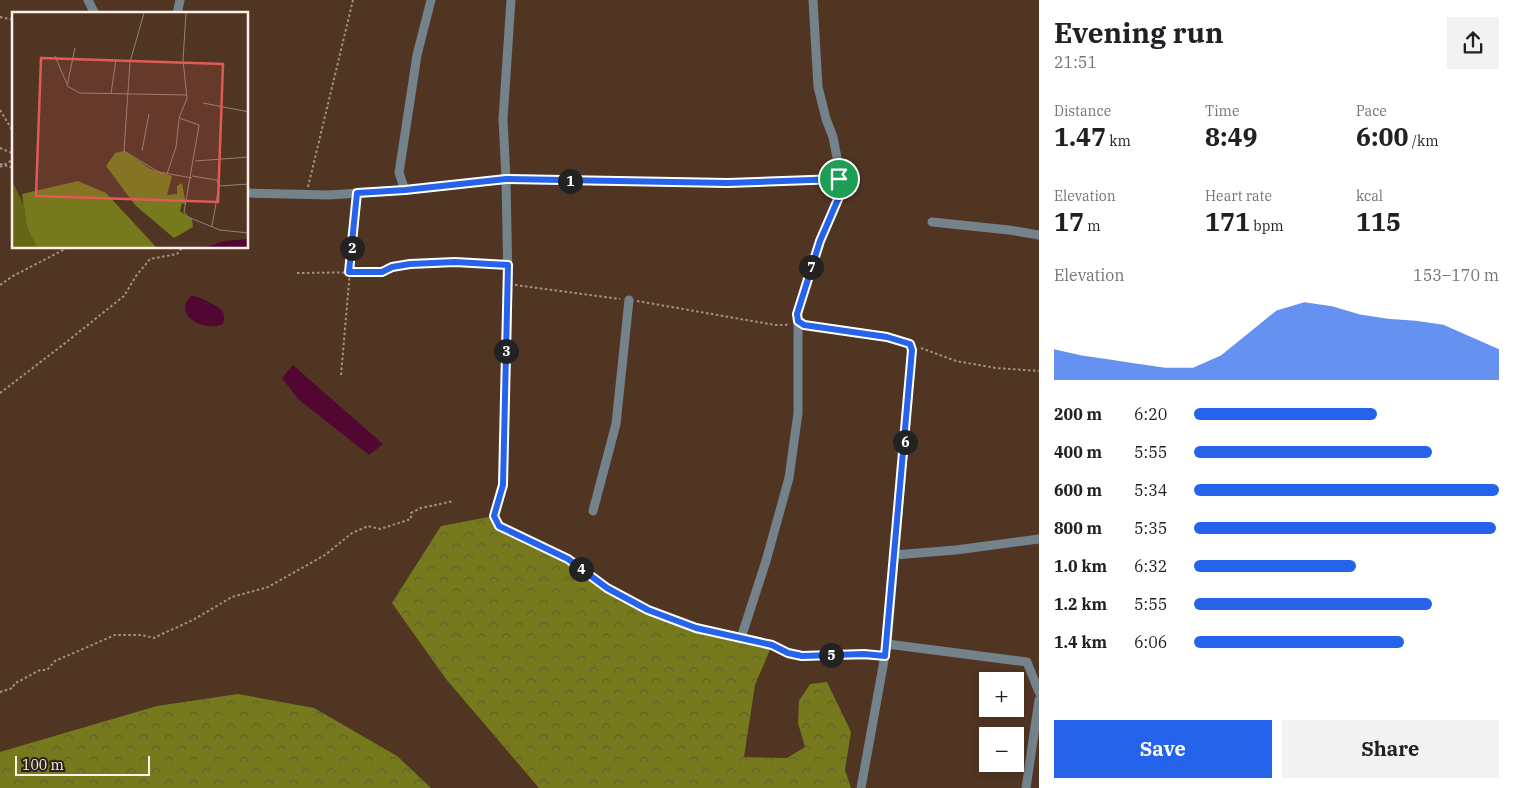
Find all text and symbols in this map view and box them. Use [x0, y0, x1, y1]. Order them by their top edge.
inset map [12, 12, 249, 249]
text: Evening run [1054, 14, 1223, 51]
button: share [1447, 17, 1499, 69]
text: 21:51 [1054, 52, 1097, 72]
text: Distance [1054, 102, 1111, 120]
text: Time [1205, 102, 1239, 120]
text: Pace [1356, 102, 1387, 120]
text: 1.47 [1054, 120, 1106, 153]
text: 8:49 [1205, 120, 1258, 153]
text: 6:00 [1356, 120, 1409, 153]
text: km [1106, 132, 1131, 150]
text: /km [1409, 132, 1438, 150]
pin [818, 158, 860, 200]
icon: arrive [825, 165, 853, 193]
pin: 1 [558, 168, 582, 194]
text: 1 [566, 172, 575, 190]
text: Elevation [1054, 187, 1116, 205]
text: Heart rate [1205, 187, 1272, 205]
text: kcal [1356, 187, 1383, 205]
text: 17 [1054, 205, 1084, 238]
text: 171 [1205, 205, 1250, 238]
text: 115 [1356, 205, 1401, 238]
text: m [1084, 217, 1101, 235]
text: bpm [1250, 217, 1284, 235]
pin: 2 [340, 236, 364, 260]
text: 2 [348, 239, 357, 257]
pin: 7 [798, 254, 824, 280]
text: 7 [807, 258, 816, 276]
text: Elevation [1054, 265, 1124, 285]
text: 153–170 m [1413, 265, 1499, 285]
pin: 3 [494, 338, 518, 364]
text: 3 [502, 342, 511, 360]
text: 200 m [1054, 404, 1102, 424]
text: 6:20 [1134, 404, 1167, 424]
pin: 6 [892, 430, 918, 454]
text: 6 [901, 433, 910, 451]
text: 400 m [1054, 442, 1102, 462]
text: 5:55 [1134, 442, 1167, 462]
text: 600 m [1054, 480, 1102, 500]
text: 5:34 [1134, 480, 1167, 500]
text: 800 m [1054, 518, 1102, 538]
text: 5:35 [1134, 518, 1167, 538]
pin: 4 [568, 556, 594, 582]
text: 1.0 km [1054, 556, 1107, 576]
text: 6:32 [1134, 556, 1167, 576]
text: 4 [577, 560, 586, 578]
text: 1.2 km [1054, 594, 1107, 614]
text: 5:55 [1134, 594, 1167, 614]
text: 1.4 km [1054, 632, 1107, 652]
text: 6:06 [1134, 632, 1167, 652]
pin: 5 [818, 642, 844, 668]
text: 5 [827, 646, 836, 664]
map controls [979, 672, 1024, 772]
button: + [979, 672, 1024, 717]
button: Save [1054, 720, 1272, 778]
button: Share [1282, 720, 1499, 778]
button: − [979, 727, 1024, 772]
scale bar [15, 753, 150, 776]
text: 100 m [22, 756, 64, 774]

